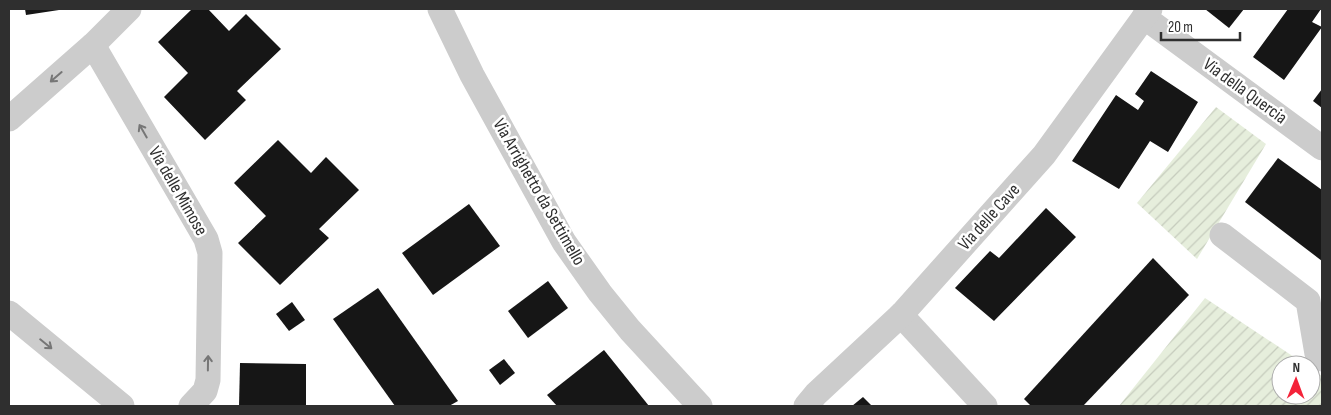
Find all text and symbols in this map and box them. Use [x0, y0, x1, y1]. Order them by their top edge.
scale bar [1161, 10, 1240, 42]
text: 20 m [1168, 18, 1193, 37]
street label: Via della Quercia [1199, 54, 1291, 128]
one-way arrow [50, 71, 63, 83]
street label: Via Arrighetto da Settimello [488, 115, 590, 269]
one-way arrow [138, 124, 148, 138]
street label: Via delle Mimose [144, 143, 212, 239]
street label: Via delle Cave [954, 179, 1024, 255]
one-way arrow [40, 339, 53, 350]
one-way arrow [204, 355, 213, 371]
north arrow [1271, 355, 1321, 405]
text: N [1292, 359, 1300, 376]

